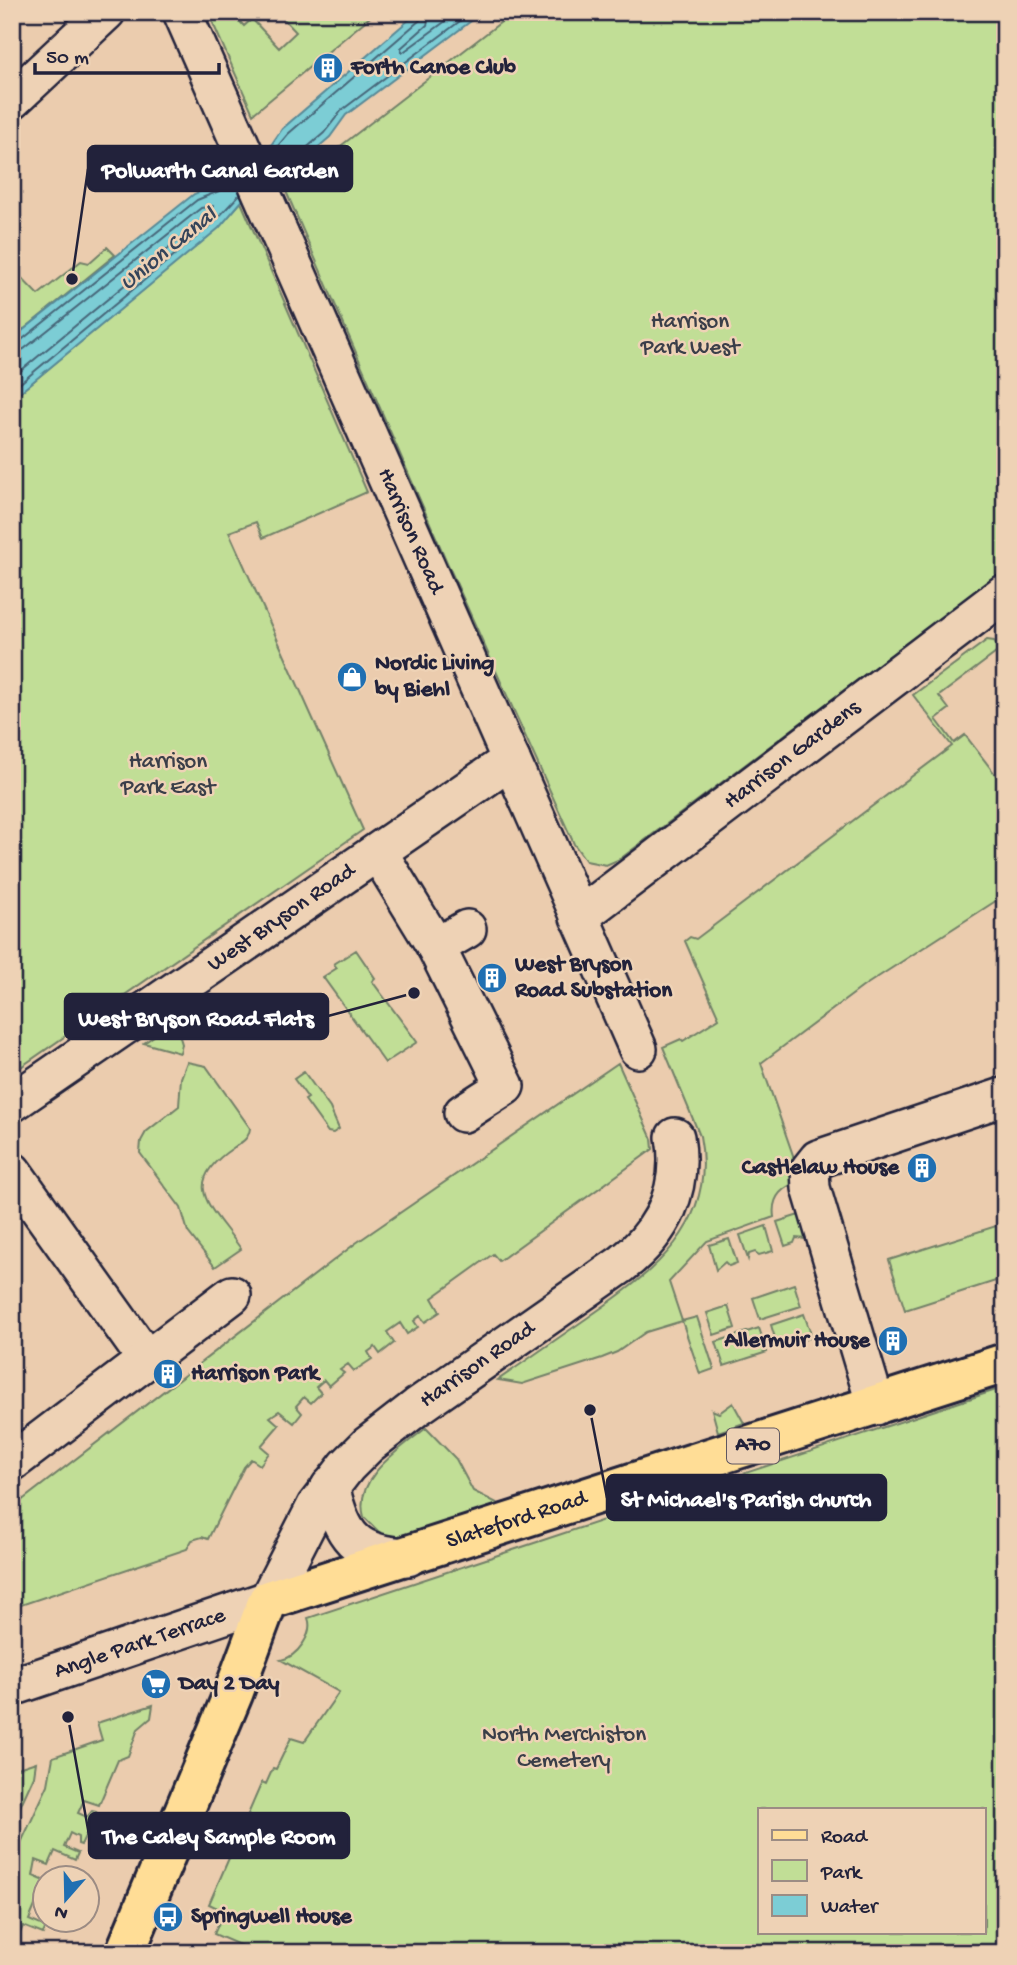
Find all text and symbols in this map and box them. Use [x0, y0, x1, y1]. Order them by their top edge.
scale bar [35, 32, 219, 76]
text: 50 m [46, 47, 89, 72]
building icon: Forth Canoe Club [311, 51, 345, 85]
place label: Forth Canoe Club [350, 55, 517, 82]
callout: Polwarth Canal Garden [88, 146, 352, 191]
text: Polwarth Canal Garden [100, 158, 339, 187]
water label: Union Canal [115, 201, 225, 298]
park label: Harrison Park West [640, 309, 741, 362]
street label: Harrison Road [371, 464, 450, 599]
place label: Nordic Living by Biehl [374, 651, 494, 704]
shop icon: Nordic Living by Biehl [335, 660, 369, 694]
street label: Harrison Gardens [719, 694, 866, 815]
park label: Harrison Park East [120, 749, 217, 802]
street label: West Bryson Road [203, 857, 362, 978]
place label: West Bryson Road Substation [514, 952, 673, 1005]
building icon: West Bryson Road Substation [475, 961, 509, 995]
callout: West Bryson Road Flats [65, 994, 328, 1039]
text: West Bryson Road Flats [77, 1006, 315, 1035]
building icon: Castlelaw House [905, 1151, 939, 1185]
place label: Castlelaw House [742, 1155, 900, 1182]
street label: Harrison Road [415, 1314, 542, 1414]
building icon: Allermuir House [876, 1324, 910, 1358]
place label: Allermuir House [723, 1328, 871, 1355]
building icon: Harrison Park [151, 1357, 185, 1391]
place label: Harrison Park [191, 1361, 322, 1388]
road number: A70 [727, 1428, 779, 1464]
callout: St Michael's Parish church [607, 1475, 886, 1520]
street label: Slateford Road [443, 1484, 592, 1555]
text: St Michael's Parish church [621, 1487, 871, 1516]
street label: Angle Park Terrace [51, 1602, 230, 1685]
supermarket icon: Day 2 Day [139, 1667, 173, 1701]
place label: Day 2 Day [177, 1671, 280, 1698]
park label: North Merchiston Cemetery [482, 1722, 646, 1775]
legend [758, 1808, 986, 1934]
callout: The Caley Sample Room [89, 1813, 349, 1858]
text: The Caley Sample Room [101, 1824, 335, 1853]
text: Road [821, 1826, 869, 1851]
text: Park [820, 1862, 864, 1887]
north arrow [32, 1864, 102, 1934]
text: Water [821, 1896, 879, 1921]
text: N [52, 1899, 71, 1925]
bus stop icon: Springwell House [151, 1900, 185, 1934]
place label: Springwell House [191, 1904, 353, 1931]

